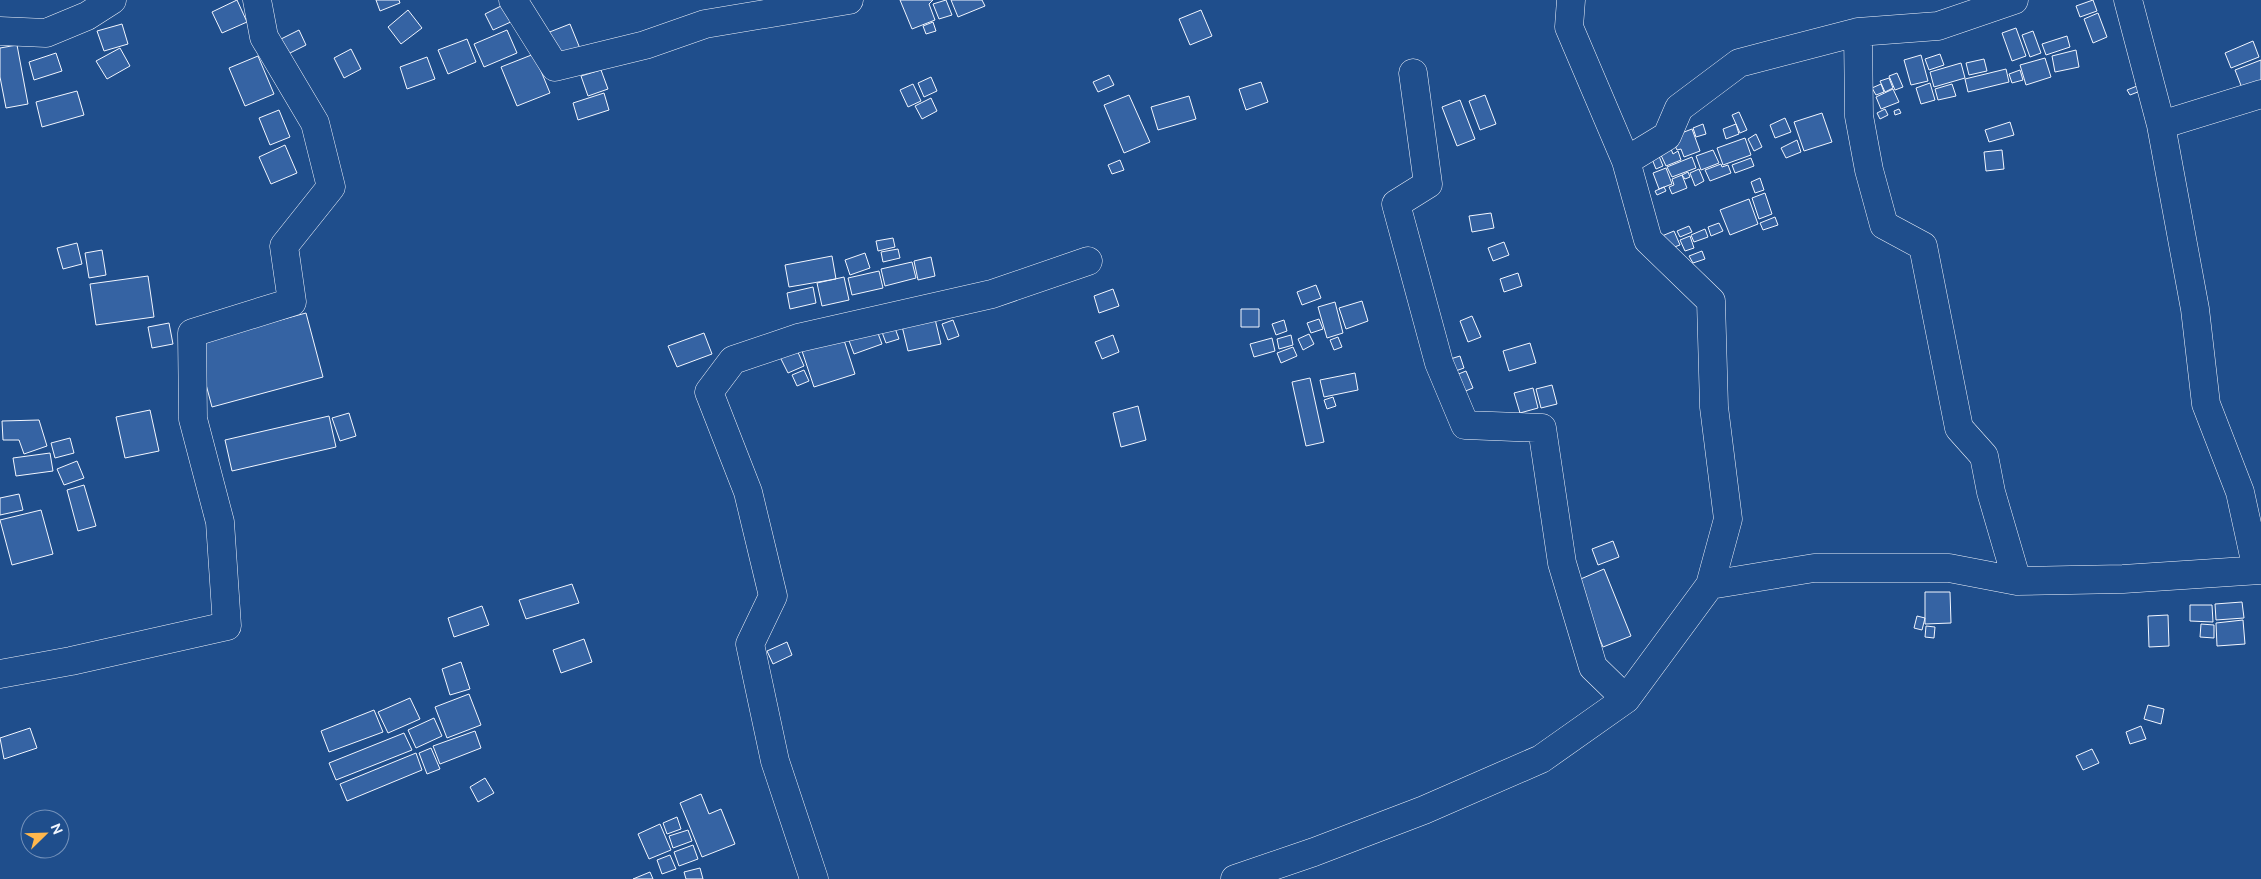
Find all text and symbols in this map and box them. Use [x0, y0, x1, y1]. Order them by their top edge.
north arrow [20, 809, 70, 859]
text: N [48, 821, 66, 837]

